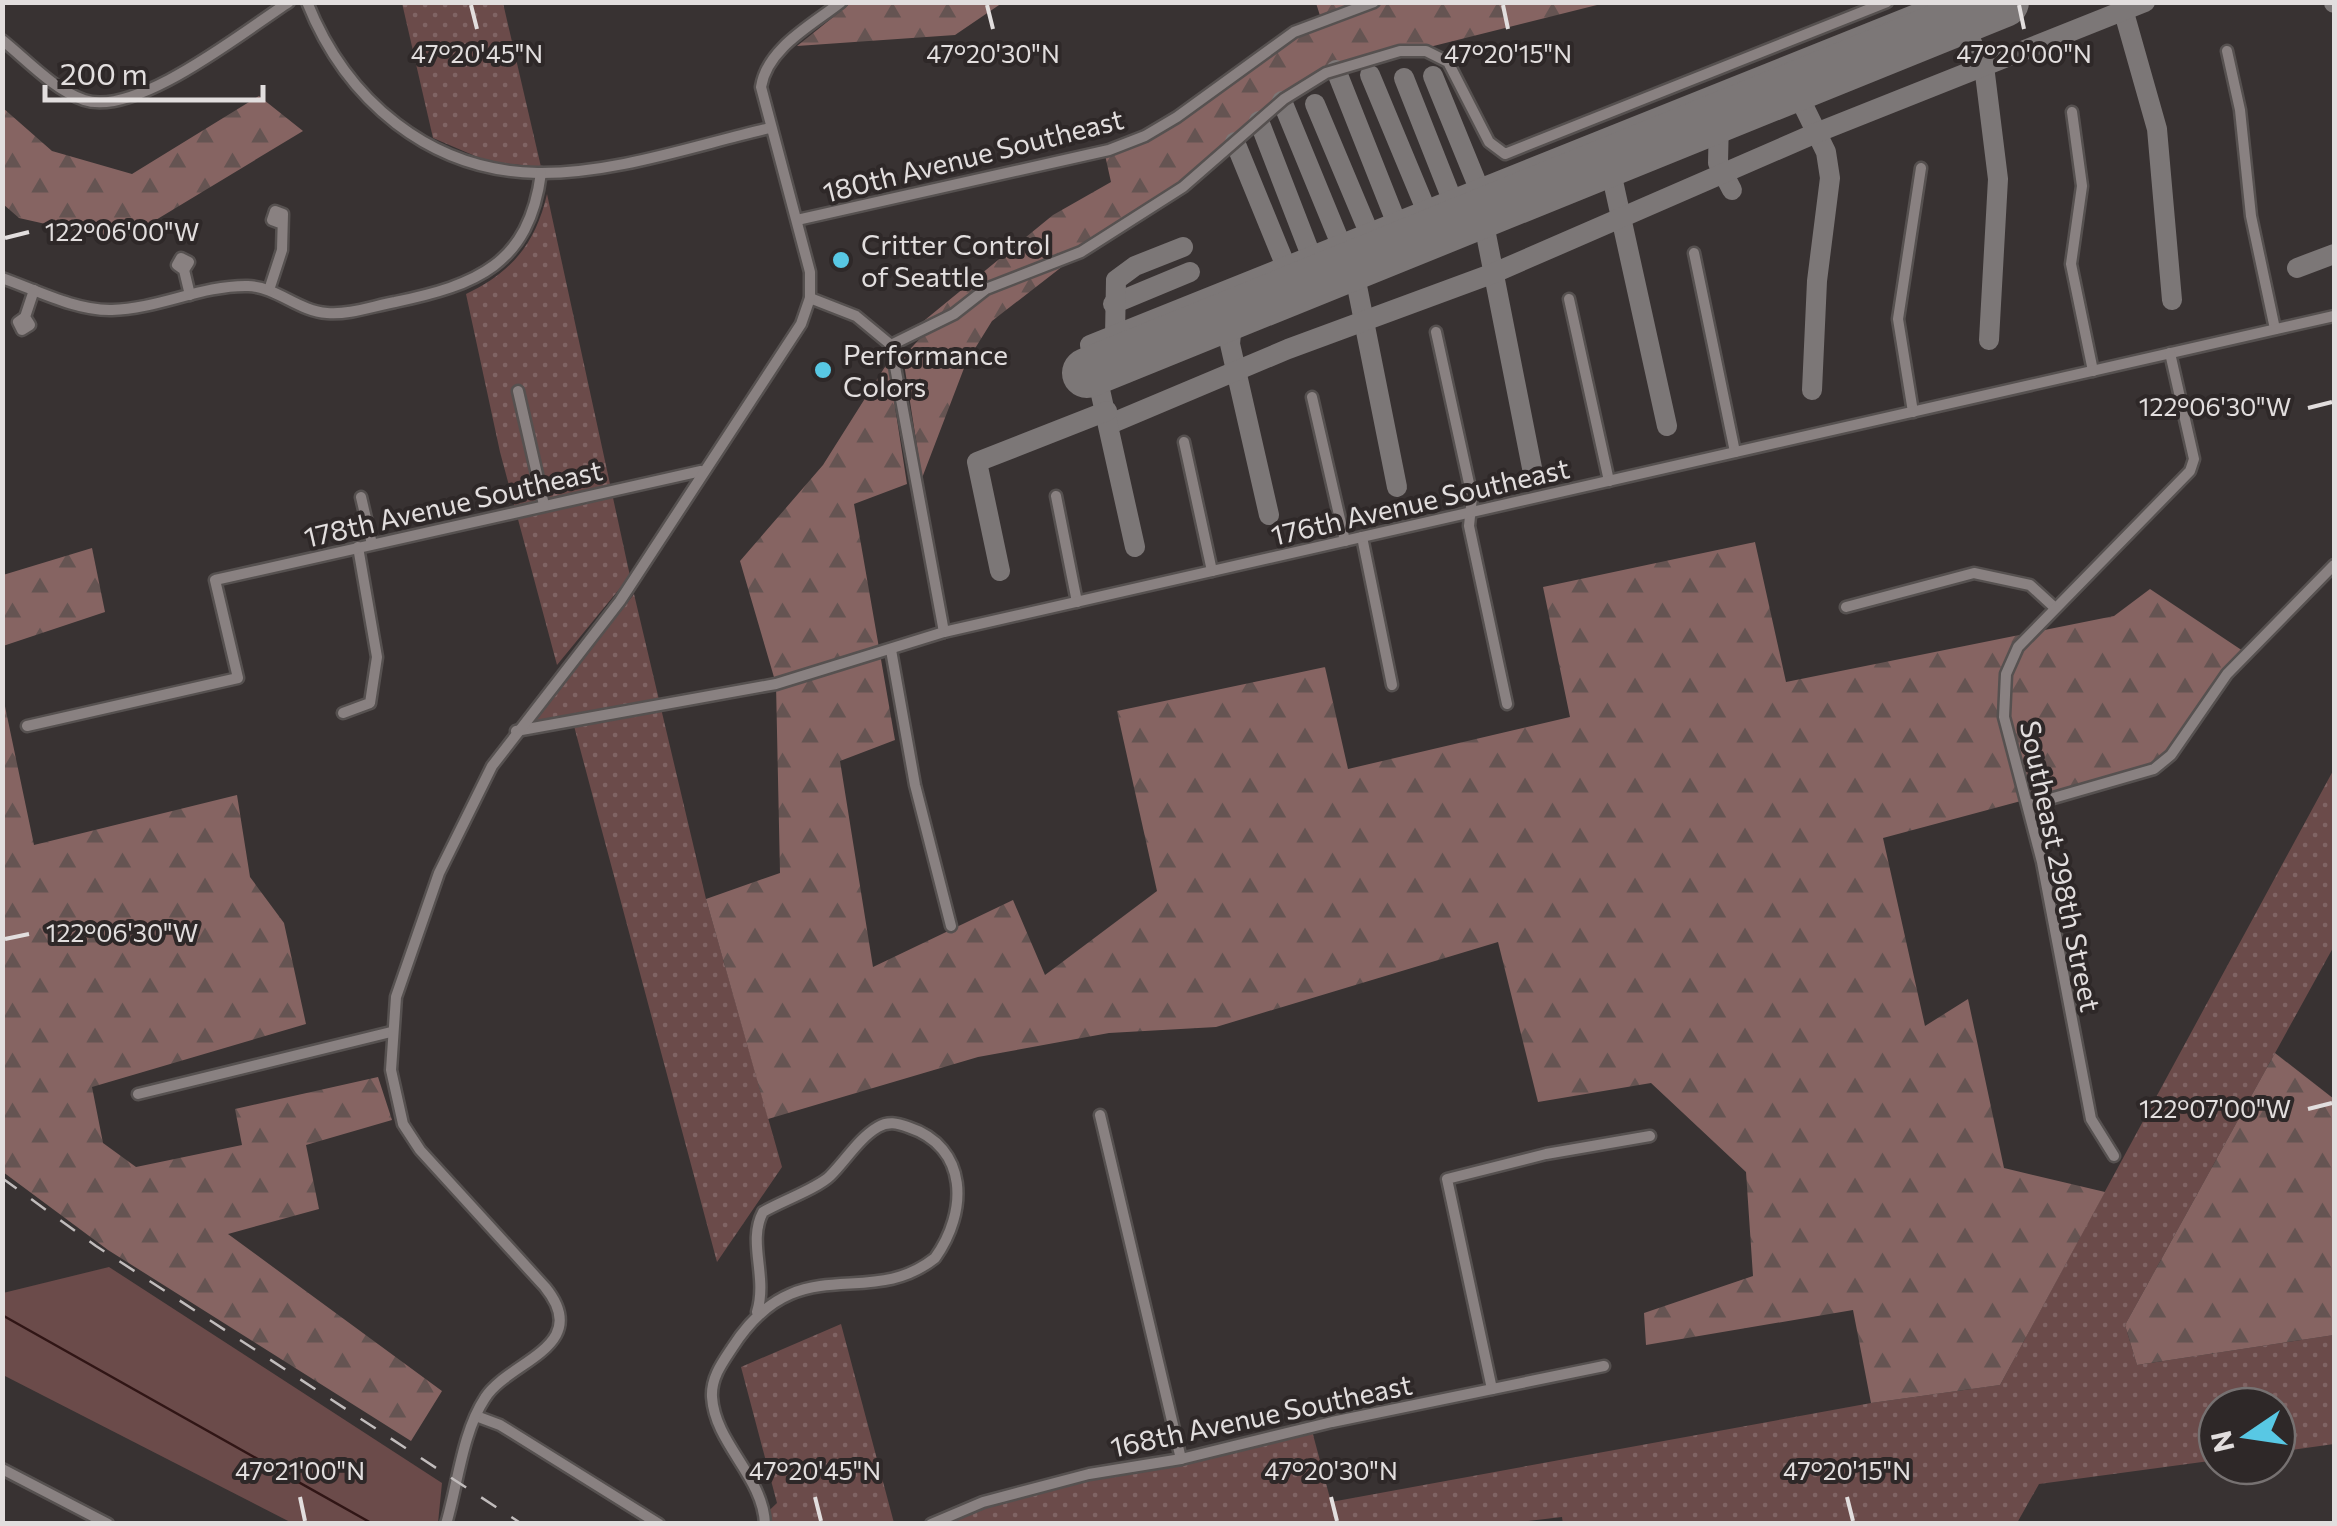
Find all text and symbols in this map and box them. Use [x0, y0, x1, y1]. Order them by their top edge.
text: 47°20'45"N [411, 38, 543, 68]
text: 47°20'30"N [926, 38, 1060, 68]
text: 47°20'15"N [1444, 38, 1572, 68]
text: 47°20'00"N [1956, 38, 2092, 68]
scale bar [45, 40, 262, 102]
text: 200 m [60, 54, 148, 91]
street label: 180th Avenue Southeast [819, 101, 1127, 209]
text: 122°06'00"W [45, 216, 199, 246]
place label: Critter Control of Seattle [861, 227, 1051, 293]
marker: Critter Control of Seattle [830, 249, 852, 271]
place label: Performance Colors [843, 337, 1008, 403]
marker: Performance Colors [812, 359, 834, 381]
text: 122°06'30"W [2139, 391, 2291, 421]
street label: 176th Avenue Southeast [1268, 450, 1572, 552]
street label: 178th Avenue Southeast [301, 452, 605, 554]
street label: Southeast 298th Street [2014, 717, 2108, 1015]
text: 122°06'30"W [46, 917, 198, 947]
text: 122°07'00"W [2139, 1093, 2291, 1123]
street label: 168th Avenue Southeast [1107, 1366, 1415, 1464]
north arrow [2197, 1386, 2297, 1486]
text: N [2203, 1428, 2241, 1456]
text: 47°21'00"N [235, 1455, 365, 1485]
text: 47°20'45"N [749, 1455, 881, 1485]
text: 47°20'30"N [1264, 1455, 1398, 1485]
text: 47°20'15"N [1783, 1455, 1911, 1485]

